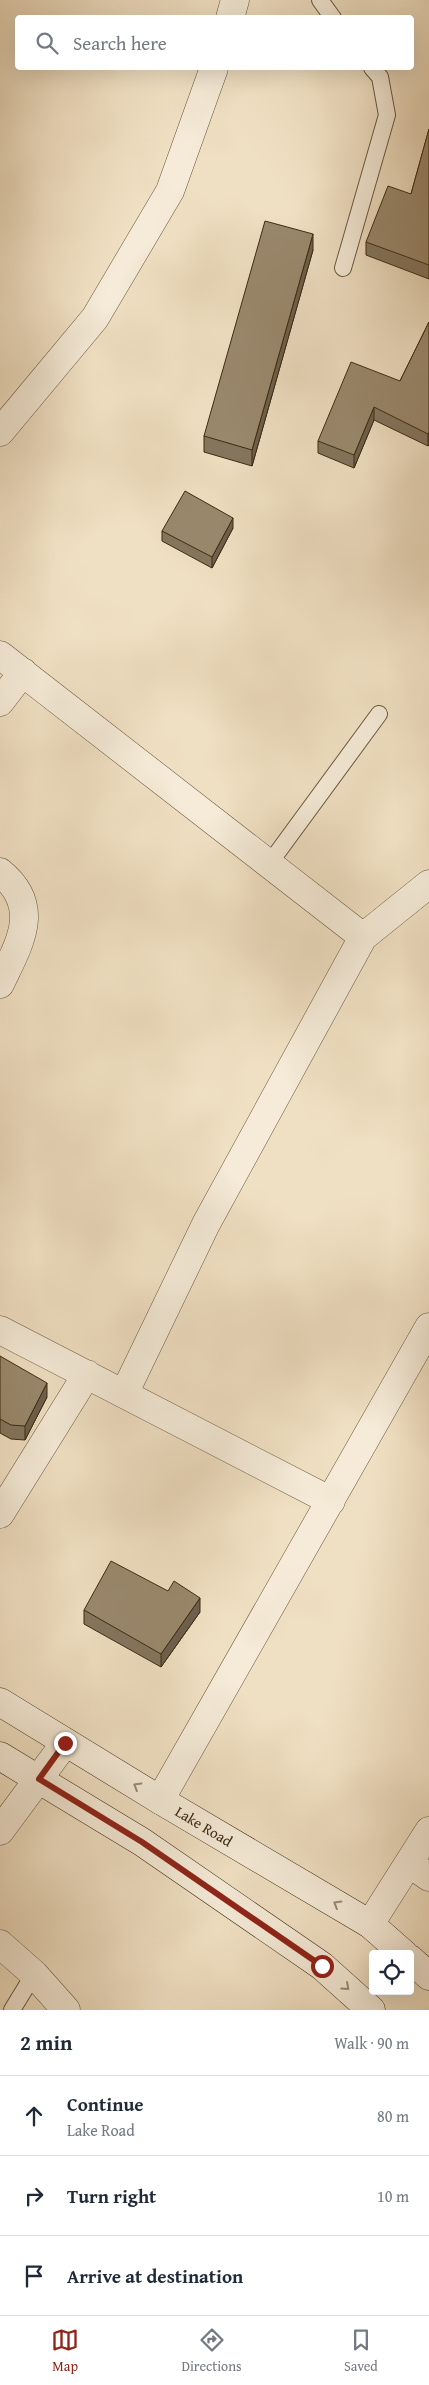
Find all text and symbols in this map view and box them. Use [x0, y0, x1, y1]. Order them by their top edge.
search box [15, 15, 414, 70]
icon: search [33, 29, 61, 57]
text: Search here [73, 29, 167, 57]
route end [54, 1732, 77, 1755]
one-way arrow [133, 1783, 142, 1793]
street label: Lake Road [171, 1801, 237, 1851]
one-way arrow [333, 1901, 342, 1911]
map controls [369, 1950, 414, 1995]
button: locate [369, 1950, 414, 1995]
route start [311, 1955, 334, 1978]
one-way arrow [340, 1981, 349, 1990]
text: 2 min [20, 2027, 72, 2058]
text: Walk · 90 m [334, 2031, 409, 2055]
text: Continue [67, 2090, 144, 2118]
icon: ahead [20, 2102, 48, 2130]
text: 80 m [377, 2104, 409, 2128]
text: Lake Road [67, 2118, 135, 2142]
icon: right [20, 2182, 48, 2210]
text: Turn right [67, 2182, 156, 2210]
text: 10 m [377, 2184, 409, 2208]
icon: arrive [20, 2262, 48, 2290]
text: Arrive at destination [67, 2262, 243, 2290]
tab: Map [51, 2326, 79, 2376]
tab: Directions [181, 2326, 242, 2376]
tab: Saved [344, 2326, 378, 2376]

